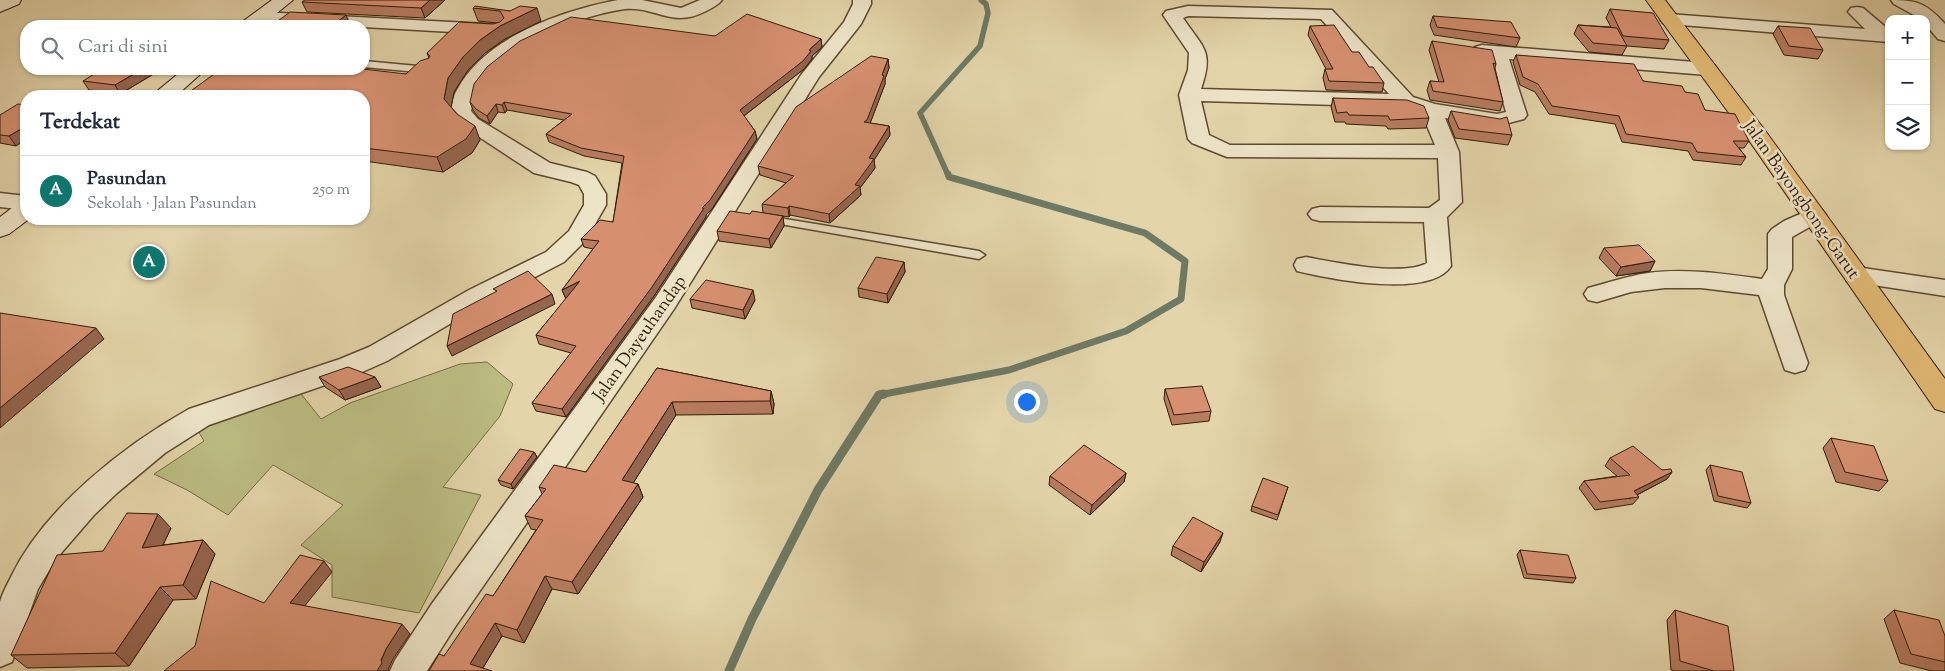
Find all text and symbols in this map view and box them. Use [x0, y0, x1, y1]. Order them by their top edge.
map controls [1885, 15, 1930, 150]
button: + [1885, 15, 1930, 60]
search box [20, 20, 370, 75]
icon: search [38, 34, 66, 62]
text: Cari di sini [78, 34, 168, 61]
button: − [1885, 60, 1930, 105]
button: layers [1885, 105, 1930, 150]
text: Terdekat [40, 108, 120, 138]
street label: Jalan Bayongbong-Garut [1735, 114, 1865, 285]
text: Pasundan [87, 166, 166, 193]
text: A [50, 179, 63, 202]
text: 250 m [312, 179, 350, 202]
text: Sekolah · Jalan Pasundan [87, 193, 257, 216]
pin: A [133, 243, 165, 281]
street label: Jalan Dayeuhandap [587, 271, 694, 408]
your location [1014, 389, 1040, 415]

